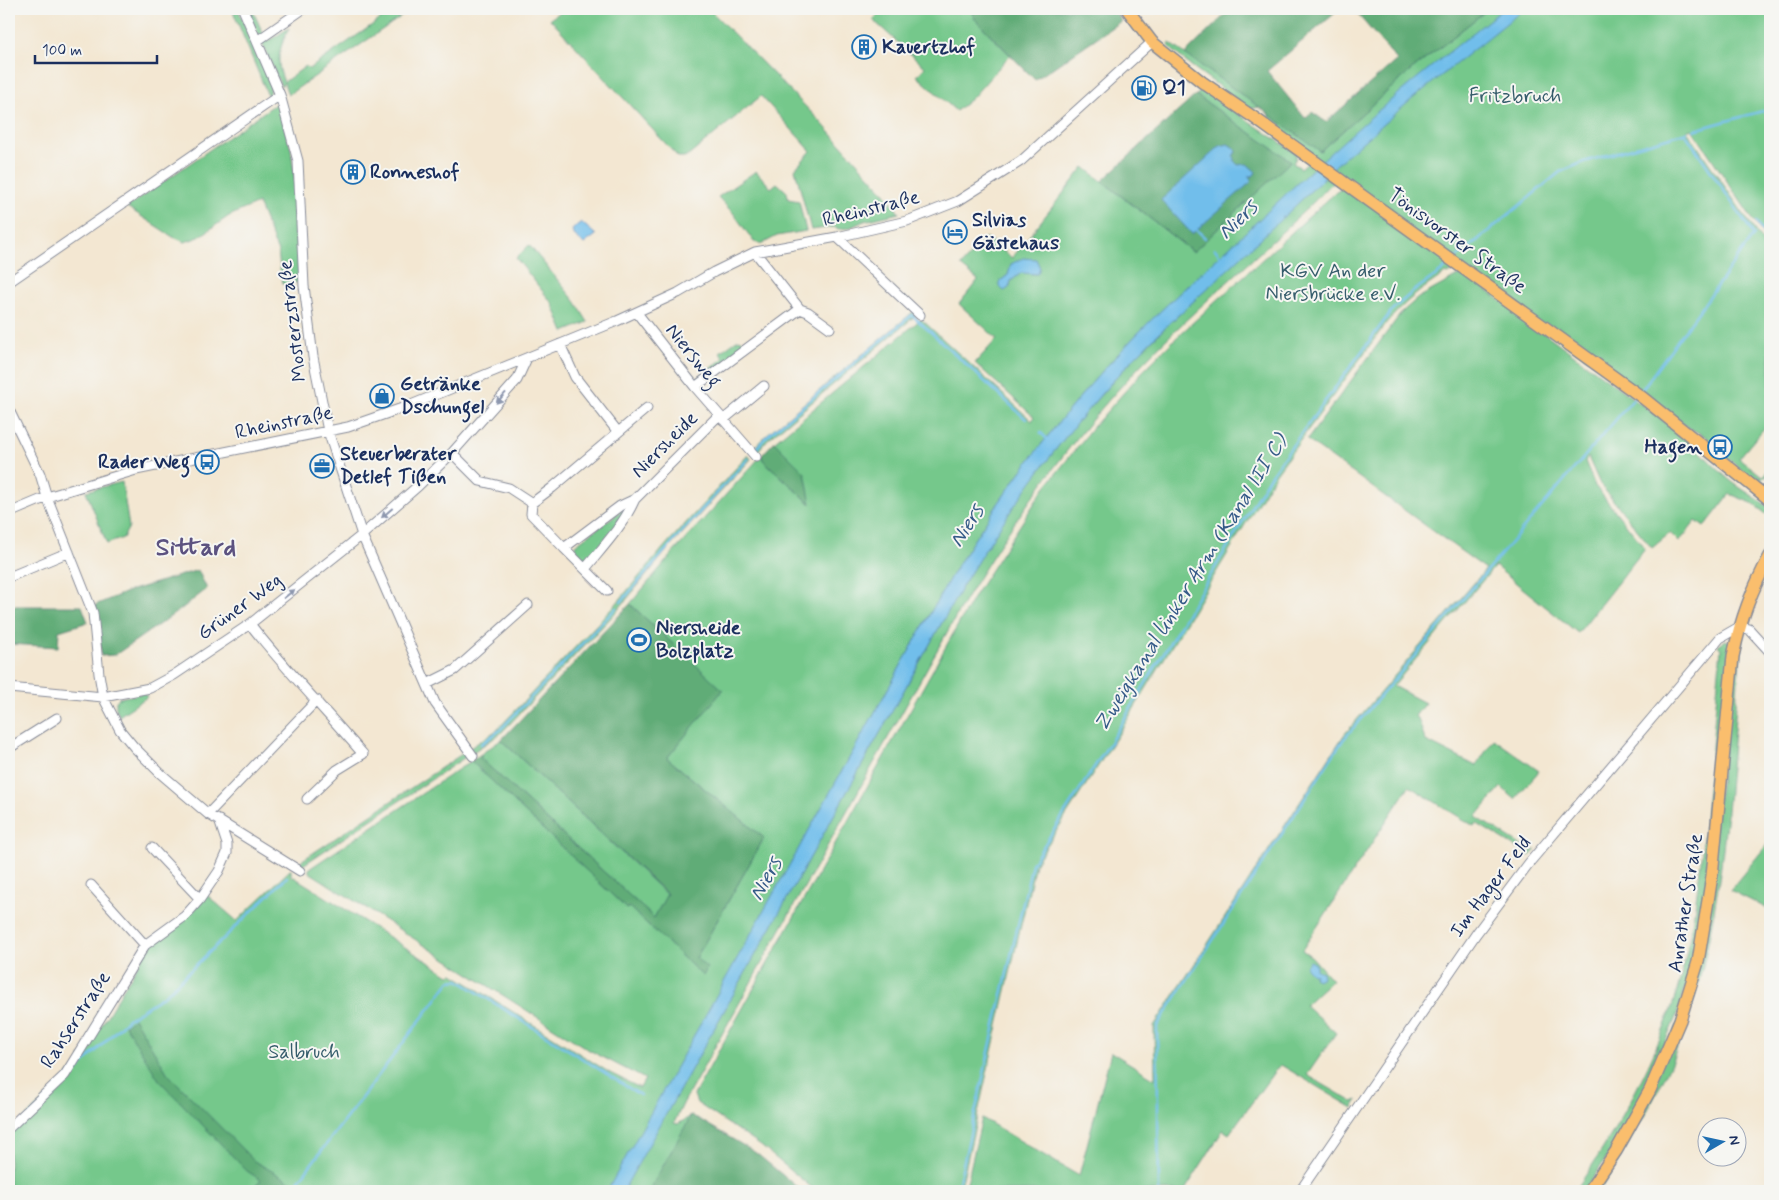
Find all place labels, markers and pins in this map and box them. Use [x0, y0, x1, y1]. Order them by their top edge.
building icon: Kauertzhof [851, 34, 877, 60]
place label: Kauertzhof [882, 34, 975, 61]
fuel station icon: Q1 [1131, 75, 1157, 101]
place label: Q1 [1162, 75, 1186, 102]
building icon: Ronneshof [340, 159, 366, 185]
place label: Ronneshof [370, 159, 460, 186]
place label: Silvias Gästehaus [972, 207, 1059, 257]
hotel icon: Silvias Gästehaus [942, 219, 968, 245]
place label: Getränke Dschungel [400, 371, 484, 423]
shop icon: Getränke Dschungel [369, 383, 395, 409]
place label: Hagen [1645, 434, 1702, 463]
bus stop icon: Hagen [1707, 434, 1733, 460]
place label: Steuerberater Detlef Tißen [340, 441, 457, 491]
place label: Rader Weg [98, 449, 190, 478]
bus stop icon: Rader Weg [194, 449, 220, 475]
office icon: Steuerberater Detlef Tißen [309, 453, 335, 479]
place label: Niersheide Bolzplatz [656, 615, 741, 665]
sports icon: Niersheide Bolzplatz [626, 627, 652, 653]

